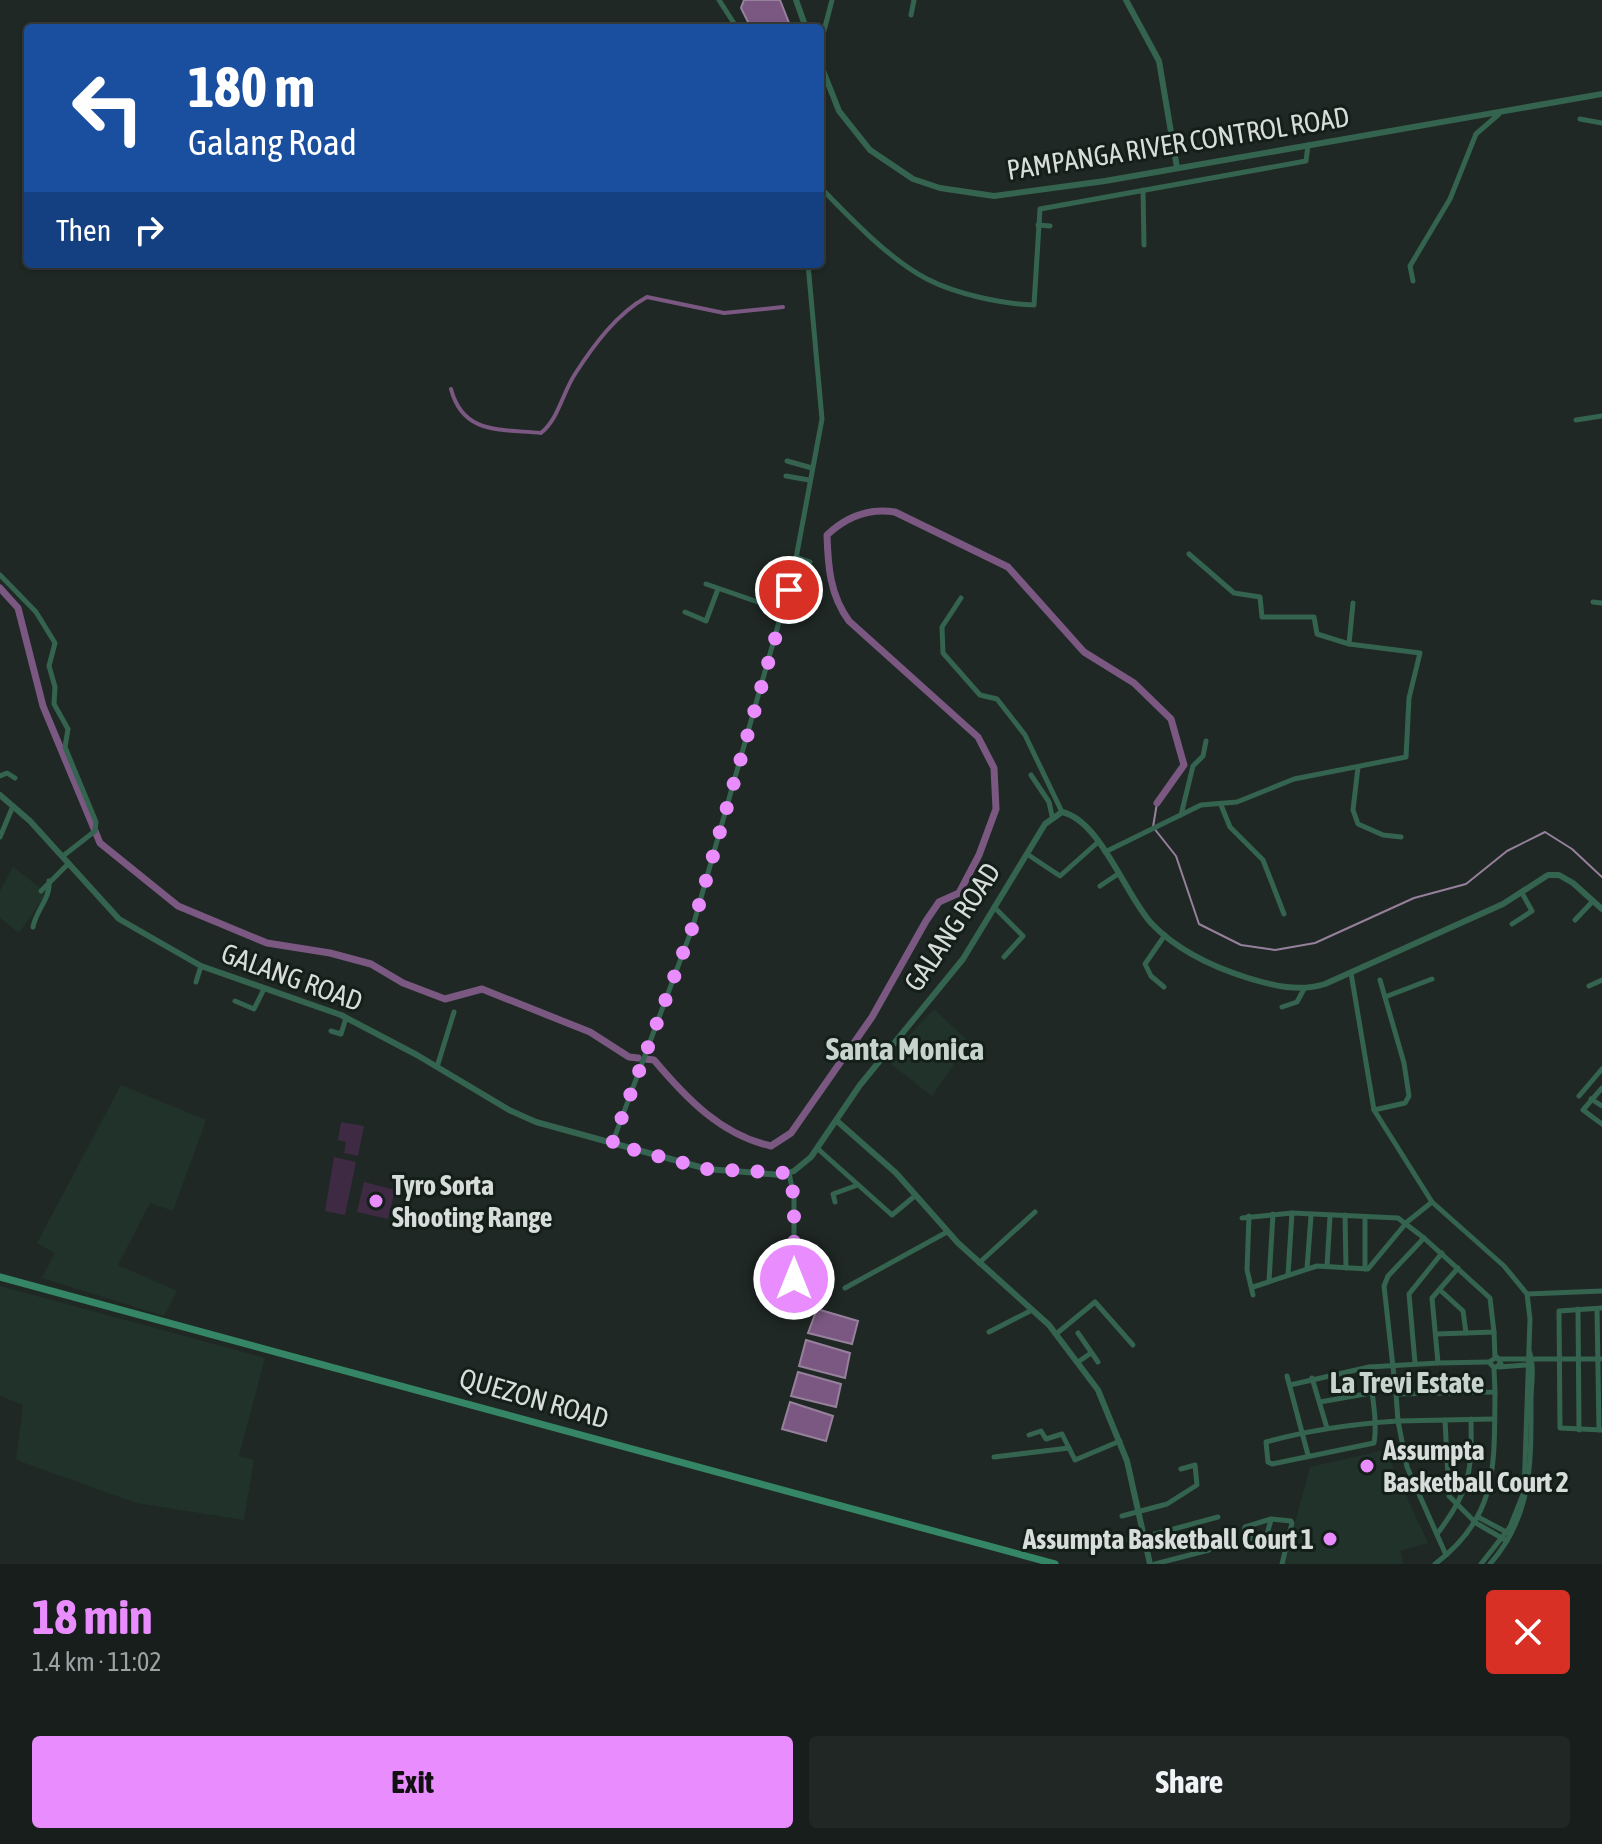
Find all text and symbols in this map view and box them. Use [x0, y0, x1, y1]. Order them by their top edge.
text: 180 m [188, 55, 315, 119]
icon: left [56, 56, 160, 160]
street label: PAMPANGA RIVER CONTROL ROAD [1004, 100, 1352, 186]
text: Galang Road [188, 121, 357, 163]
icon: right [127, 208, 171, 252]
text: Then [56, 213, 111, 247]
pin [755, 556, 823, 624]
icon: arrive [767, 568, 811, 612]
street label: GALANG ROAD [897, 857, 1007, 997]
street label: GALANG ROAD [217, 937, 367, 1017]
district label: Santa Monica [826, 1030, 984, 1067]
place label: Tyro Sorta Shooting Range [392, 1169, 552, 1233]
marker: Tyro Sorta Shooting Range [367, 1192, 385, 1210]
position arrow [752, 1237, 836, 1321]
street label: QUEZON ROAD [456, 1361, 612, 1435]
district label: La Trevi Estate [1330, 1365, 1484, 1399]
place label: Assumpta Basketball Court 2 [1382, 1434, 1569, 1498]
marker: Assumpta Basketball Court 2 [1358, 1457, 1376, 1475]
place label: Assumpta Basketball Court 1 [1022, 1523, 1314, 1555]
marker: Assumpta Basketball Court 1 [1321, 1530, 1339, 1548]
text: 18 min [32, 1589, 153, 1644]
button: close [1486, 1590, 1570, 1674]
text: 1.4 km · 11:02 [32, 1647, 162, 1677]
button: Exit [32, 1736, 793, 1828]
button: Share [809, 1736, 1570, 1828]

